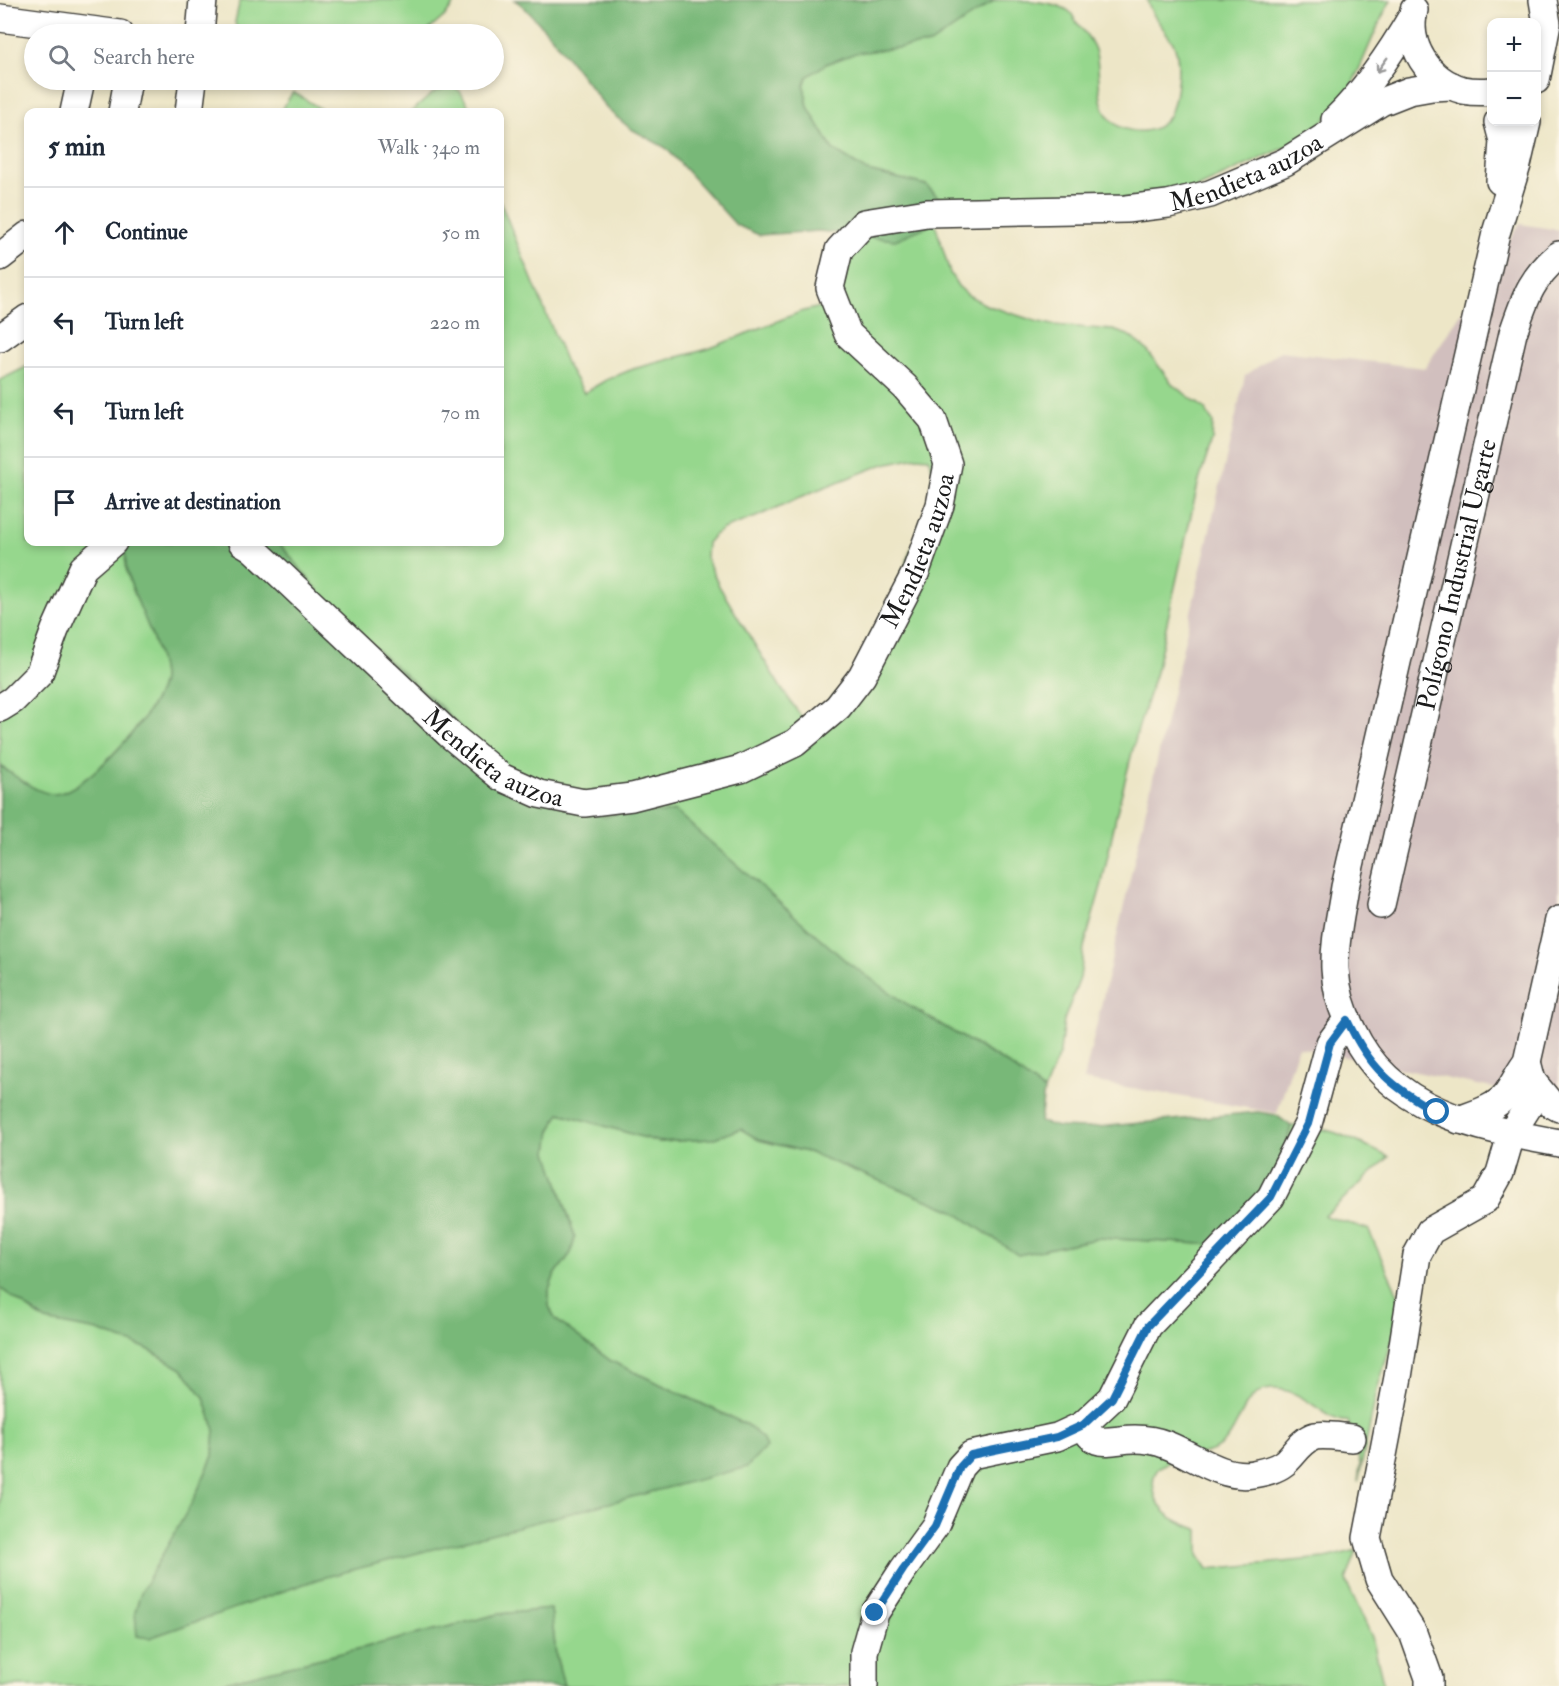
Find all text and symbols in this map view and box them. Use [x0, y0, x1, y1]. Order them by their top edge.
map controls [1487, 18, 1541, 126]
button: + [1487, 18, 1541, 72]
search box [24, 24, 504, 90]
icon: search [45, 41, 78, 74]
text: Search here [93, 43, 195, 71]
one-way arrow [1376, 56, 1388, 72]
button: − [1487, 72, 1541, 126]
street label: Mendieta auzoa [1166, 126, 1329, 219]
text: 5 min [48, 131, 105, 163]
text: Walk · 340 m [378, 135, 480, 160]
icon: ahead [48, 216, 81, 249]
text: Continue [105, 218, 188, 246]
text: 50 m [441, 220, 480, 245]
icon: left [48, 306, 81, 339]
text: Turn left [105, 308, 184, 336]
text: 220 m [430, 310, 480, 335]
icon: left [48, 396, 81, 429]
text: Turn left [105, 398, 184, 426]
text: 70 m [441, 400, 480, 425]
street label: Polígono Industrial Ugarte [1410, 436, 1504, 714]
street label: Mendieta auzoa [874, 470, 962, 633]
icon: arrive [48, 486, 81, 519]
text: Arrive at destination [105, 488, 281, 516]
street label: Mendieta auzoa [416, 701, 566, 815]
route start [1423, 1098, 1449, 1124]
route end [861, 1599, 887, 1625]

